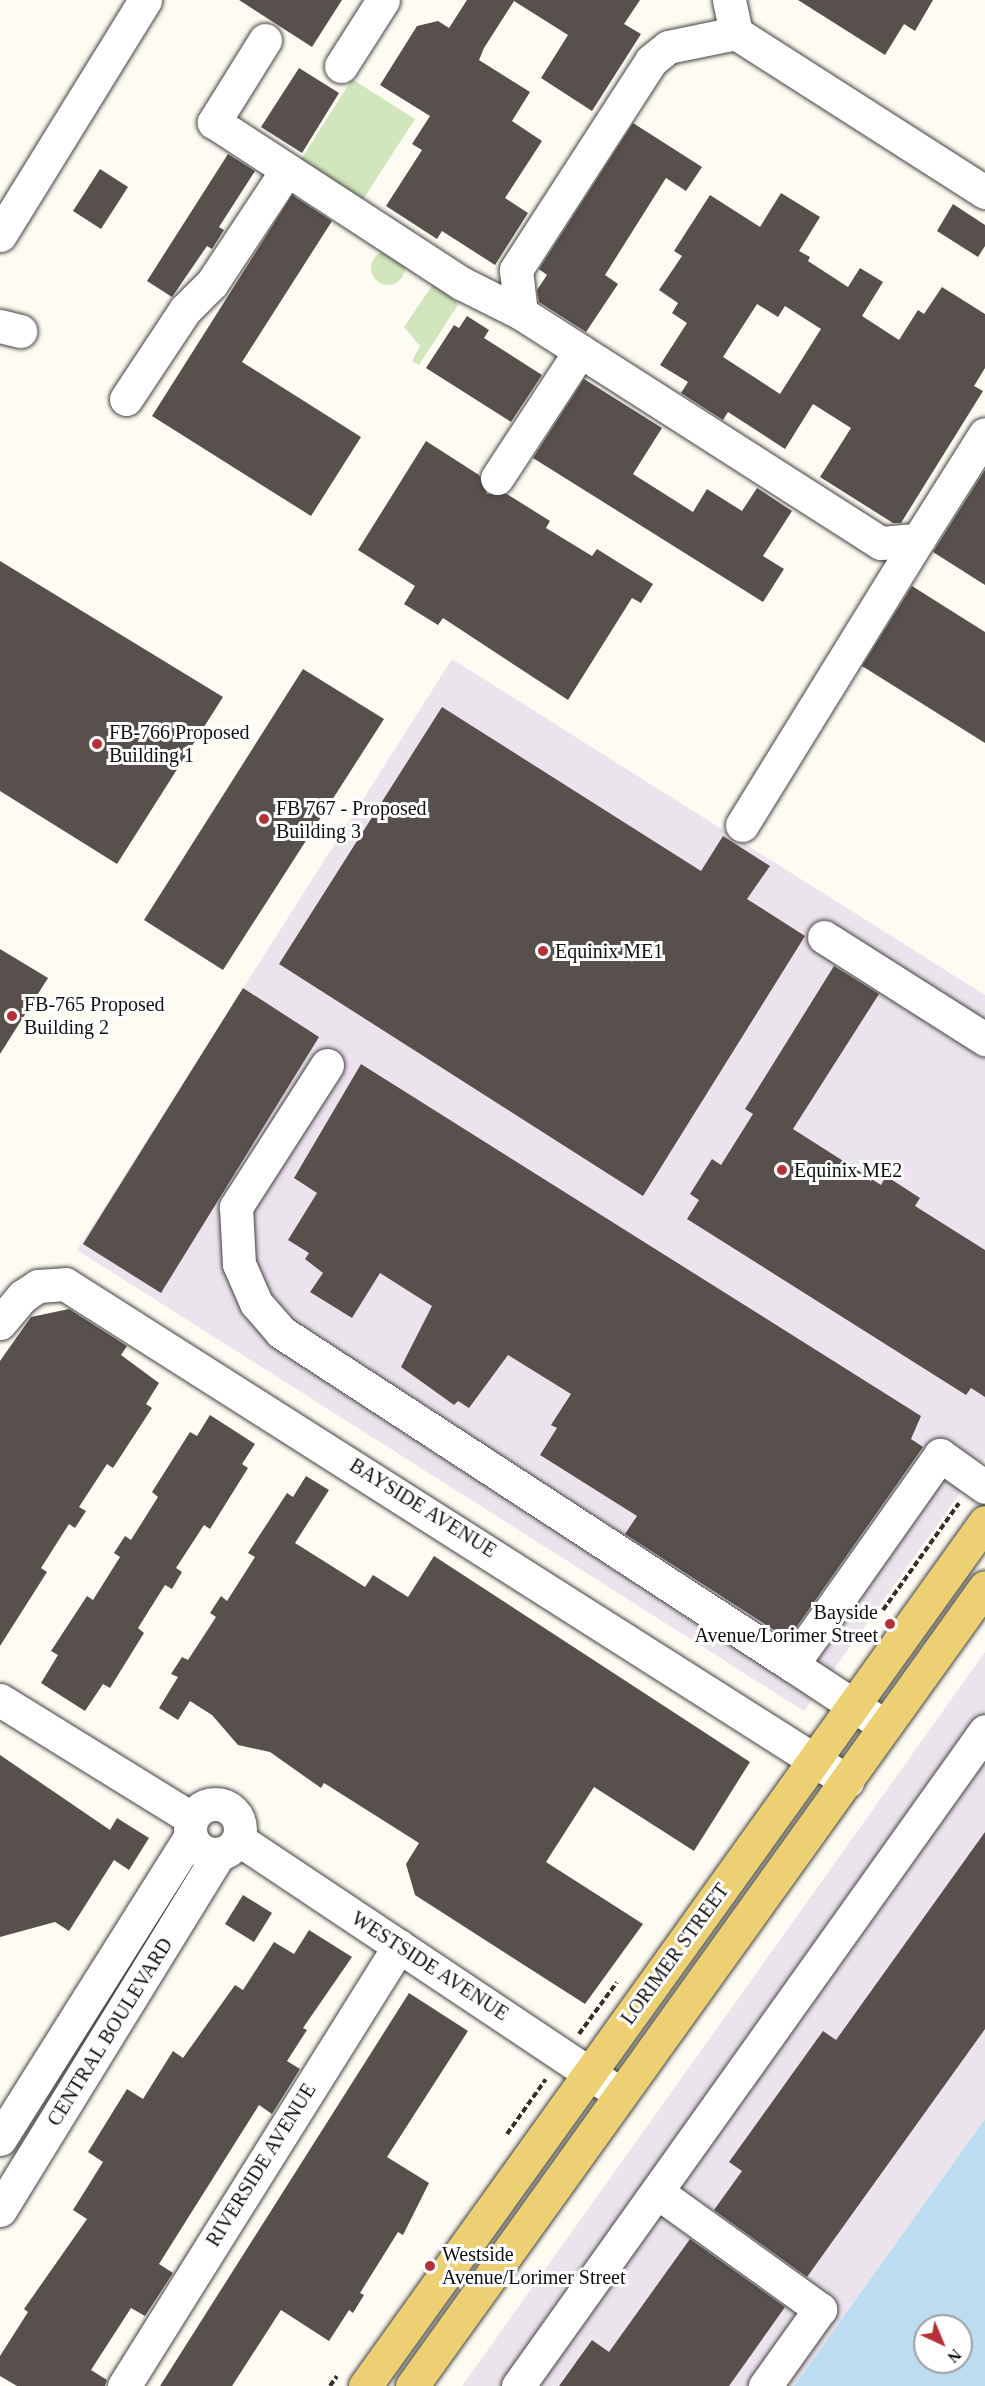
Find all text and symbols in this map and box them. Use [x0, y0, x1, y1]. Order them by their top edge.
place label: FB-766 Proposed Building 1 [109, 720, 250, 767]
marker: FB-766 Proposed Building 1 [90, 737, 104, 751]
place label: FB 767 - Proposed Building 3 [276, 796, 427, 843]
marker: FB 767 - Proposed Building 3 [257, 812, 271, 826]
place label: Equinix ME1 [555, 939, 663, 963]
marker: Equinix ME1 [536, 944, 550, 958]
place label: FB-765 Proposed Building 2 [24, 993, 165, 1040]
marker: FB-765 Proposed Building 2 [5, 1009, 19, 1023]
place label: Equinix ME2 [794, 1158, 902, 1182]
marker: Equinix ME2 [775, 1163, 789, 1177]
street label: BAYSIDE AVENUE [345, 1453, 501, 1563]
place label: Bayside Avenue/Lorimer Street [695, 1600, 878, 1647]
marker: Bayside Avenue/Lorimer Street [883, 1617, 897, 1631]
street label: LORIMER STREET [616, 1879, 734, 2029]
street label: WESTSIDE AVENUE [347, 1906, 513, 2026]
street label: CENTRAL BOULEVARD [42, 1933, 178, 2131]
street label: RIVERSIDE AVENUE [201, 2078, 321, 2252]
place label: Westside Avenue/Lorimer Street [442, 2242, 625, 2289]
marker: Westside Avenue/Lorimer Street [423, 2259, 437, 2273]
north arrow [913, 2314, 973, 2374]
text: N [944, 2346, 965, 2366]

